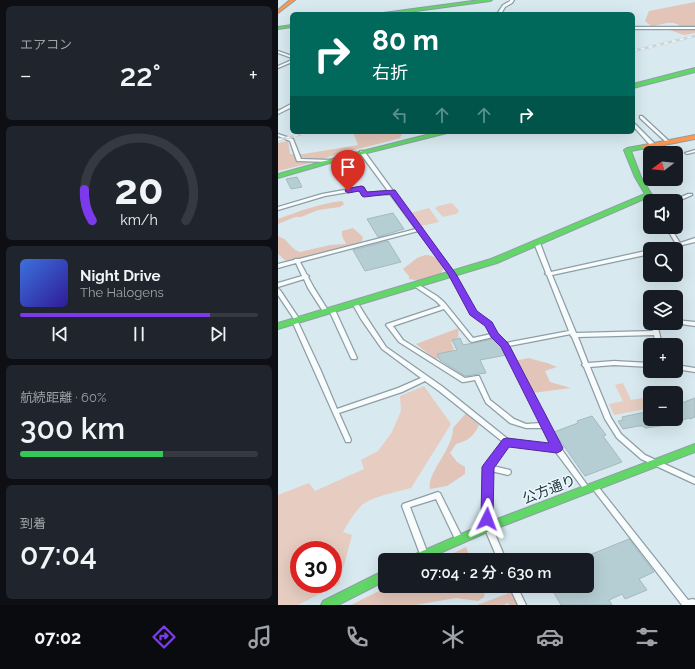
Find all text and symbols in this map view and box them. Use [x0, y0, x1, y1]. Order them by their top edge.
text: 80 m [372, 24, 439, 57]
icon: right [306, 28, 358, 80]
text: エアコン [20, 37, 72, 52]
text: 22° [120, 58, 161, 93]
text: − [20, 62, 32, 88]
text: + [249, 62, 258, 88]
text: 右折 [372, 62, 408, 83]
icon: left [389, 104, 411, 126]
icon: ahead [431, 104, 453, 126]
icon: ahead [473, 104, 495, 126]
icon: right [515, 104, 537, 126]
north arrow [643, 146, 683, 186]
map controls [643, 146, 683, 426]
pin [331, 150, 365, 191]
icon: arrive [337, 156, 359, 178]
text: 20 [115, 164, 163, 213]
button: sound [643, 194, 683, 234]
text: km/h [120, 211, 158, 227]
button: search [643, 242, 683, 282]
text: Night Drive [80, 267, 160, 285]
text: The Halogens [80, 285, 164, 300]
button: layers [643, 290, 683, 330]
icon: previous [49, 323, 71, 345]
icon: pause [128, 323, 150, 345]
icon: next [207, 323, 229, 345]
button: + [643, 338, 683, 378]
button: − [643, 386, 683, 426]
text: 航続距離 · 60% [20, 390, 106, 405]
text: 300 km [20, 411, 125, 446]
street label: 公方通り [520, 471, 578, 507]
position arrow [466, 498, 508, 540]
text: 到着 [20, 516, 46, 531]
text: 07:04 [20, 537, 97, 572]
speed limit sign: 30 [290, 541, 342, 593]
text: 07:04 · 2 分 · 630 m [421, 564, 551, 582]
icon: directions [150, 623, 178, 651]
icon: music [246, 623, 274, 651]
icon: phone [343, 623, 371, 651]
icon: climate [439, 623, 467, 651]
icon: car [536, 623, 564, 651]
icon: filters [633, 623, 661, 651]
text: 07:02 [34, 627, 81, 648]

